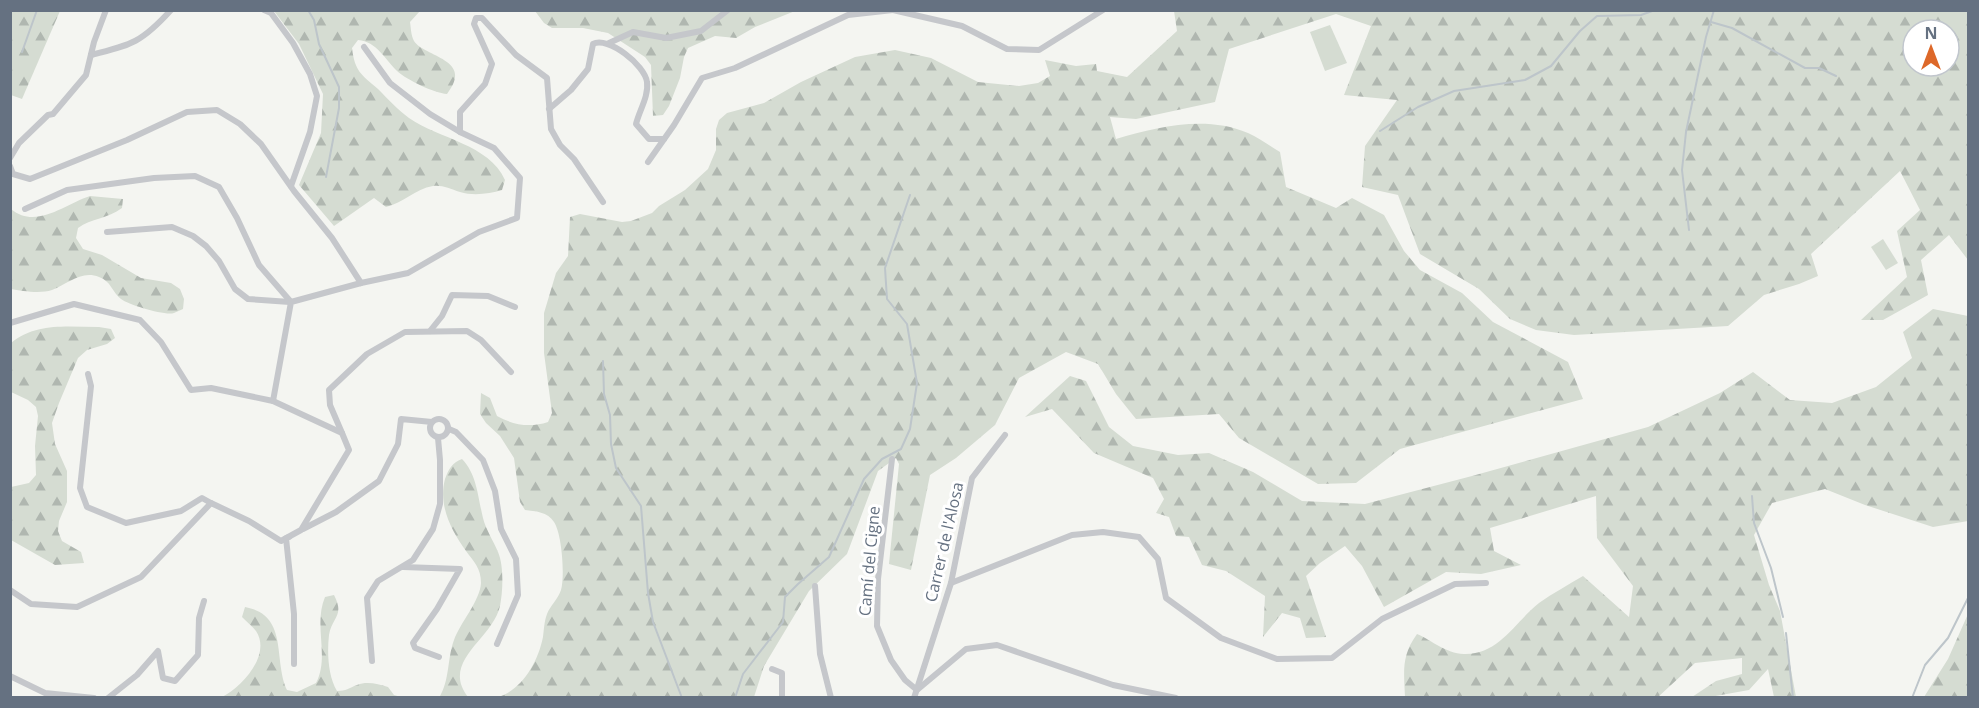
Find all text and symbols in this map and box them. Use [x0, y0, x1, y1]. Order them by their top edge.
north arrow [1901, 18, 1961, 78]
text: N [1924, 22, 1938, 44]
street label: Carrer de l'Alosa [920, 480, 968, 604]
street label: Camí del Cigne [853, 505, 885, 617]

